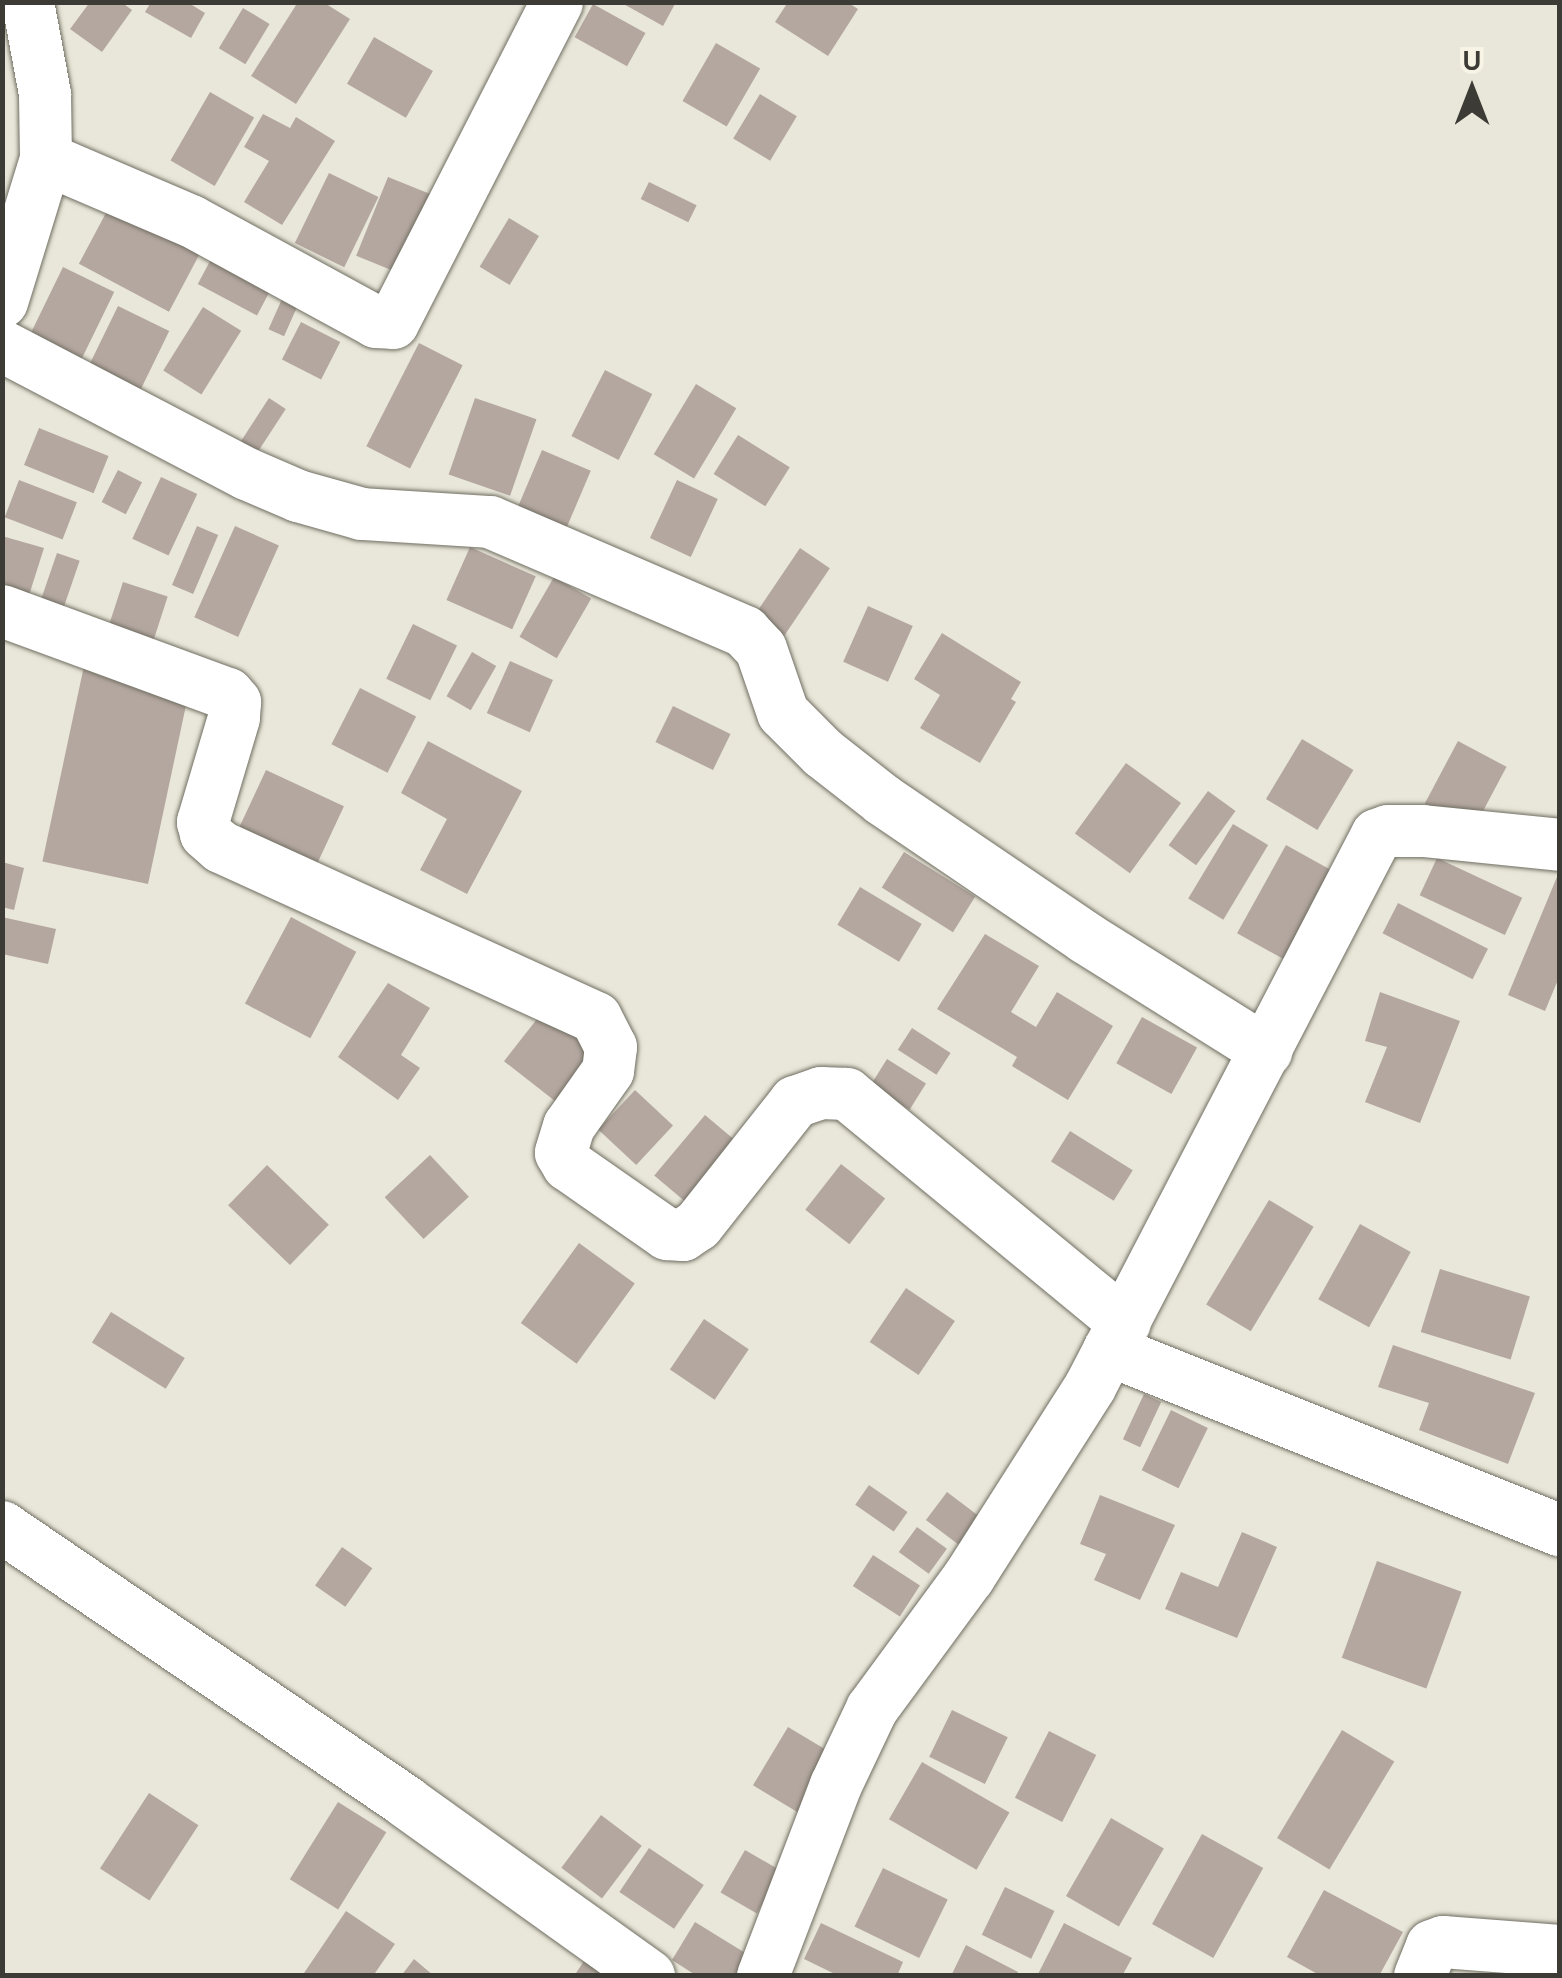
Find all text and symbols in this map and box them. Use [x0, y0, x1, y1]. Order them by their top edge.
north arrow [1422, 40, 1522, 140]
text: U [1463, 42, 1481, 78]

